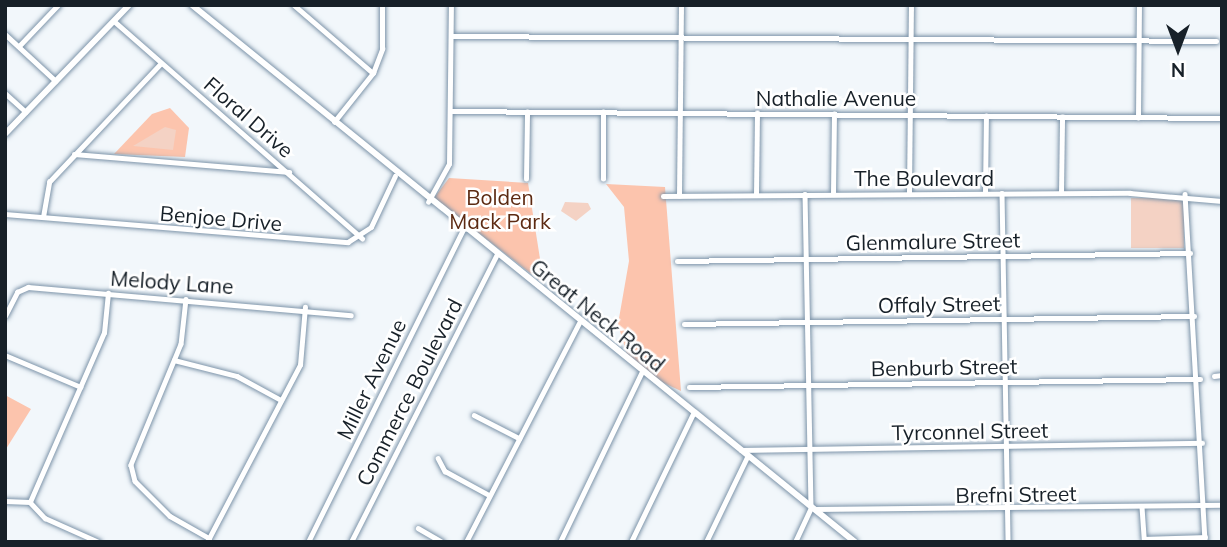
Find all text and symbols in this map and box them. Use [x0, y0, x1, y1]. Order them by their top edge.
north arrow [1143, 14, 1213, 84]
text: N [1171, 58, 1185, 82]
street label: Floral Drive [199, 71, 299, 163]
street label: Nathalie Avenue [756, 85, 916, 111]
street label: The Boulevard [854, 165, 994, 191]
park label: Bolden Mack Park [449, 184, 551, 234]
street label: Benjoe Drive [159, 200, 283, 236]
street label: Glenmalure Street [845, 227, 1021, 255]
street label: Great Neck Road [526, 253, 670, 377]
street label: Melody Lane [110, 265, 234, 299]
street label: Offaly Street [878, 290, 1000, 318]
street label: Commerce Boulevard [351, 294, 467, 490]
street label: Miller Avenue [331, 315, 411, 443]
street label: Benburb Street [871, 353, 1017, 381]
street label: Tyrconnel Street [891, 417, 1049, 445]
street label: Brefni Street [955, 480, 1077, 508]

